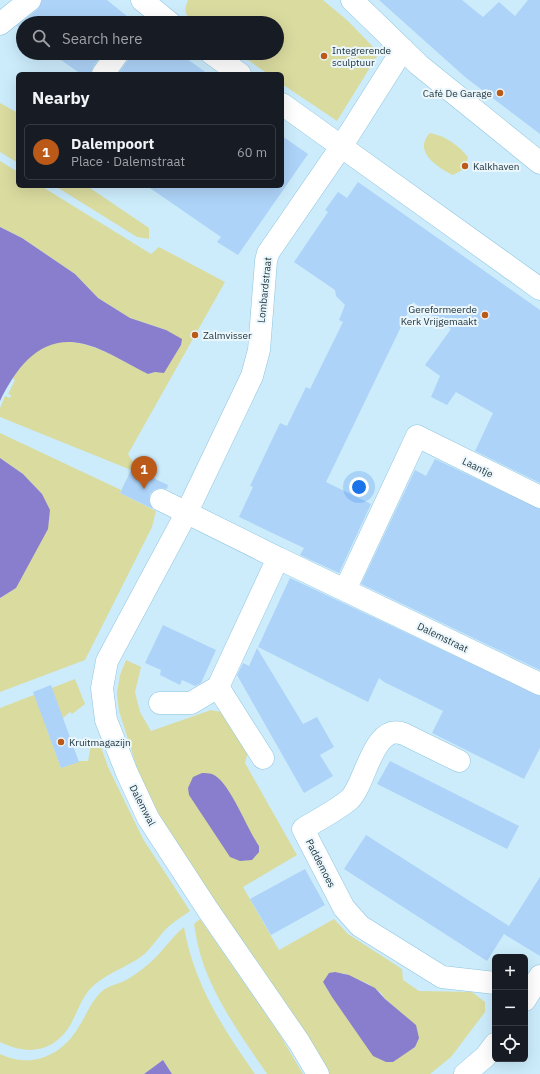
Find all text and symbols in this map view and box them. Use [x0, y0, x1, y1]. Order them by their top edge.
search box [16, 16, 284, 60]
icon: search [30, 27, 52, 49]
text: Search here [62, 29, 142, 48]
place label: Integrerende sculptuur [332, 44, 392, 69]
marker: Integrerende sculptuur [319, 51, 329, 61]
text: Nearby [32, 87, 90, 109]
place label: Café De Garage [423, 87, 492, 100]
marker: Café De Garage [495, 88, 505, 98]
text: Dalempoort [71, 134, 154, 153]
text: 1 [42, 144, 50, 161]
text: 60 m [237, 144, 267, 161]
text: Place · Dalemstraat [71, 153, 185, 170]
place label: Kalkhaven [473, 160, 519, 173]
marker: Kalkhaven [460, 161, 470, 171]
street label: Lombardstraat [255, 256, 274, 324]
place label: Gereformeerde Kerk Vrijgemaakt [401, 303, 477, 328]
marker: Gereformeerde Kerk Vrijgemaakt [480, 310, 490, 320]
place label: Zalmvisser [203, 329, 252, 342]
marker: Zalmvisser [190, 330, 200, 340]
street label: Laantje [460, 454, 496, 481]
pin: 1 [131, 456, 157, 489]
your location [349, 477, 369, 497]
street label: Dalemstraat [415, 620, 471, 656]
place label: Kruitmagazijn [69, 736, 131, 749]
marker: Kruitmagazijn [56, 737, 66, 747]
street label: Dalemwal [127, 782, 159, 828]
street label: Paddemoes [303, 837, 338, 890]
map controls [492, 954, 528, 1062]
button: + [492, 954, 528, 990]
button: − [492, 990, 528, 1026]
button: locate [492, 1026, 528, 1062]

